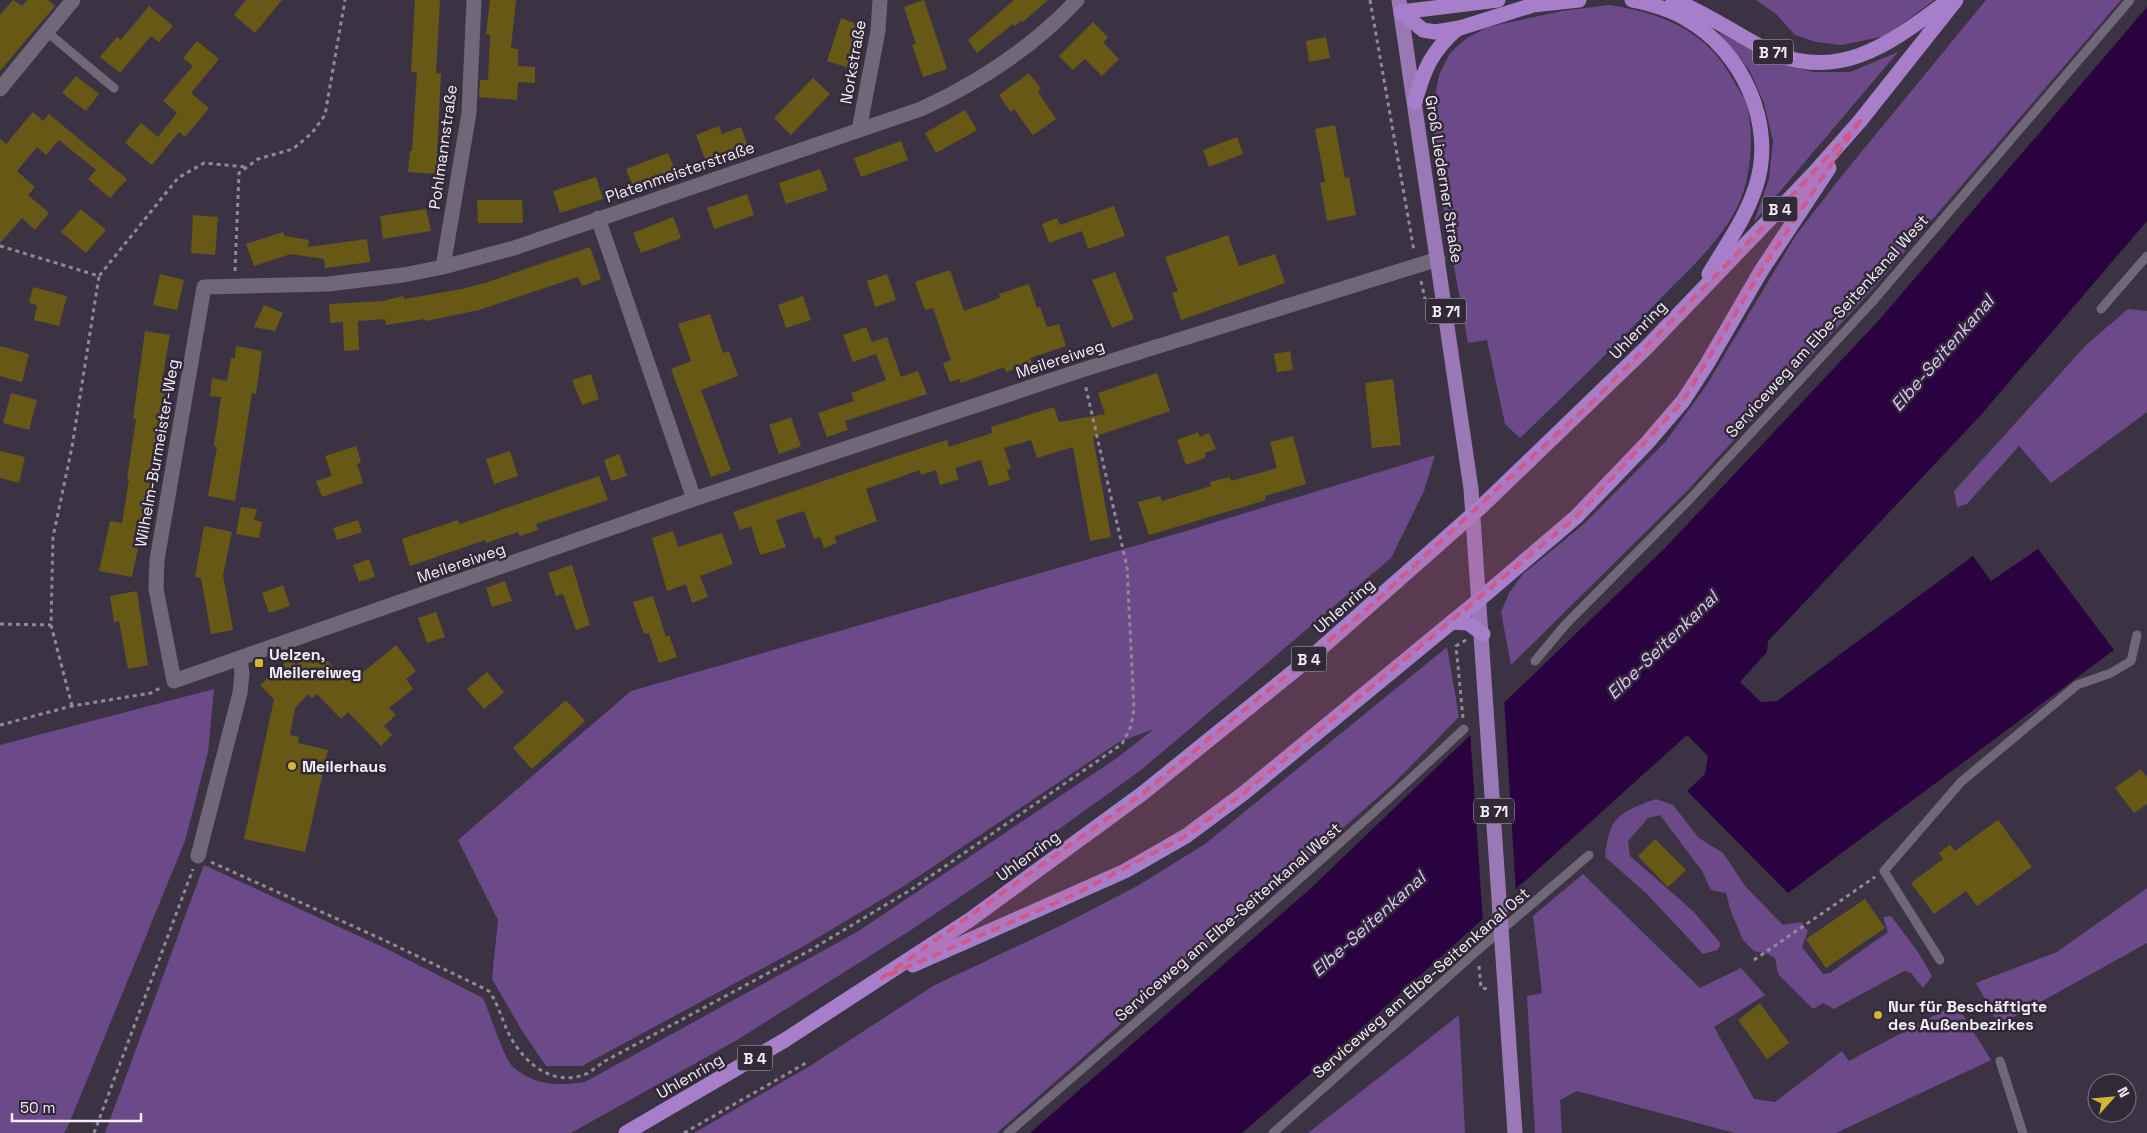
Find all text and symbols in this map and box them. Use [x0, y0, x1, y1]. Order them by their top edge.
street label: Norkstraße [835, 18, 871, 106]
road number: B 71 [1753, 40, 1793, 64]
street label: Pohlmannstraße [424, 83, 462, 211]
street label: Groß Liederner Straße [1420, 94, 1468, 264]
street label: Platenmeisterstraße [603, 137, 757, 207]
road number: B 4 [1762, 196, 1798, 222]
street label: Serviceweg am Elbe-Seitenkanal West [1721, 210, 1933, 442]
water label: Elbe-Seitenkanal [1885, 288, 2000, 416]
street label: Uhlenring [1605, 296, 1671, 364]
road number: B 71 [1426, 298, 1466, 324]
street label: Meilereiweg [1013, 335, 1107, 383]
street label: Wilhelm-Burmeister-Weg [130, 357, 184, 549]
street label: Meilereiweg [414, 538, 508, 588]
street label: Uhlenring [1309, 574, 1379, 638]
water label: Elbe-Seitenkanal [1601, 584, 1724, 704]
place label: Uelzen, Meilereiweg [269, 644, 362, 683]
road number: B 4 [1292, 646, 1326, 672]
marker: Uelzen, Meilereiweg [253, 657, 265, 669]
place label: Meilerhaus [302, 756, 387, 777]
marker: Meilerhaus [286, 760, 298, 772]
road number: B 71 [1474, 798, 1514, 824]
street label: Serviceweg am Elbe-Seitenkanal West [1110, 818, 1346, 1026]
street label: Uhlenring [992, 826, 1064, 886]
water label: Elbe-Seitenkanal [1306, 865, 1432, 982]
street label: Serviceweg am Elbe-Seitenkanal Ost [1308, 883, 1534, 1083]
place label: Nur für Beschäftigte des Außenbezirkes [1888, 996, 2047, 1035]
marker: Nur für Beschäftigte des Außenbezirkes [1872, 1009, 1884, 1021]
road number: B 4 [738, 1046, 772, 1070]
street label: Uhlenring [653, 1048, 727, 1104]
north arrow [2087, 1073, 2137, 1123]
text: N [2113, 1084, 2134, 1100]
scale bar [12, 1090, 141, 1122]
text: 50 m [20, 1098, 55, 1117]

